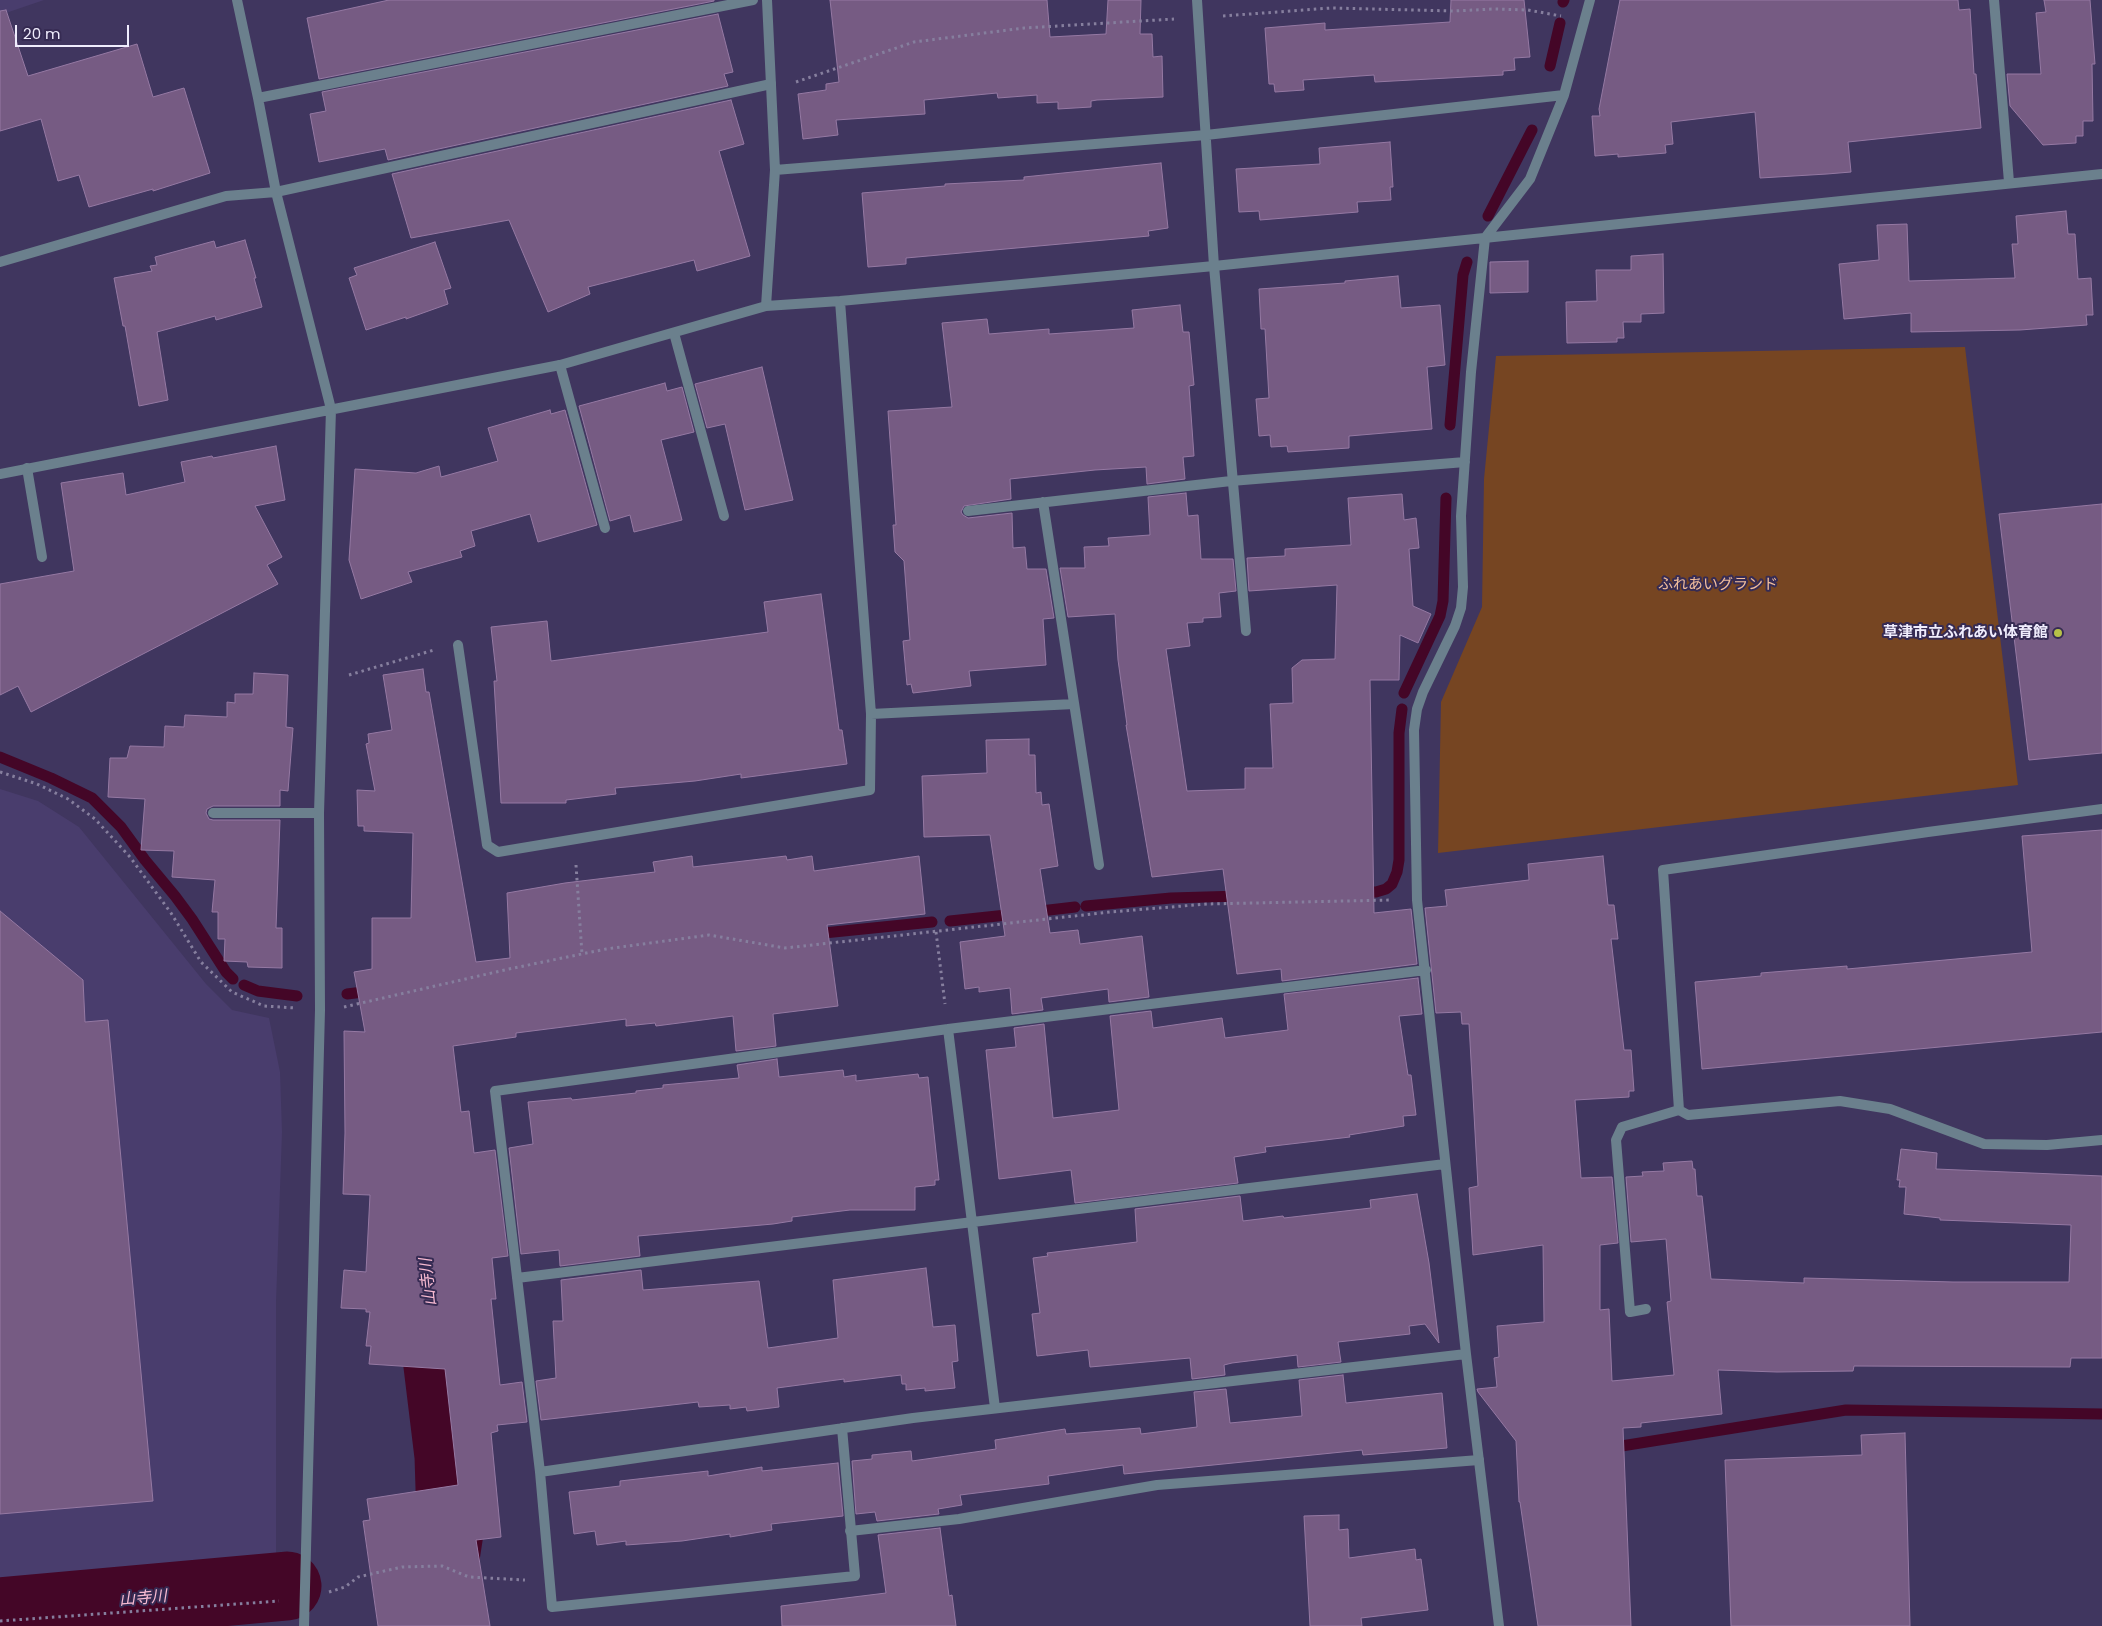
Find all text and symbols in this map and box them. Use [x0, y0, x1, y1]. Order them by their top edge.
scale bar [18, 15, 131, 47]
text: 20 m [23, 23, 61, 44]
park label: ふれあいグランド [1658, 576, 1778, 594]
place label: 草津市立ふれあい体育館 [1883, 624, 2048, 642]
marker: 草津市立ふれあい体育館 [2052, 627, 2064, 639]
water label: 山寺川 [417, 1257, 441, 1307]
water label: 山寺川 [118, 1587, 168, 1611]

